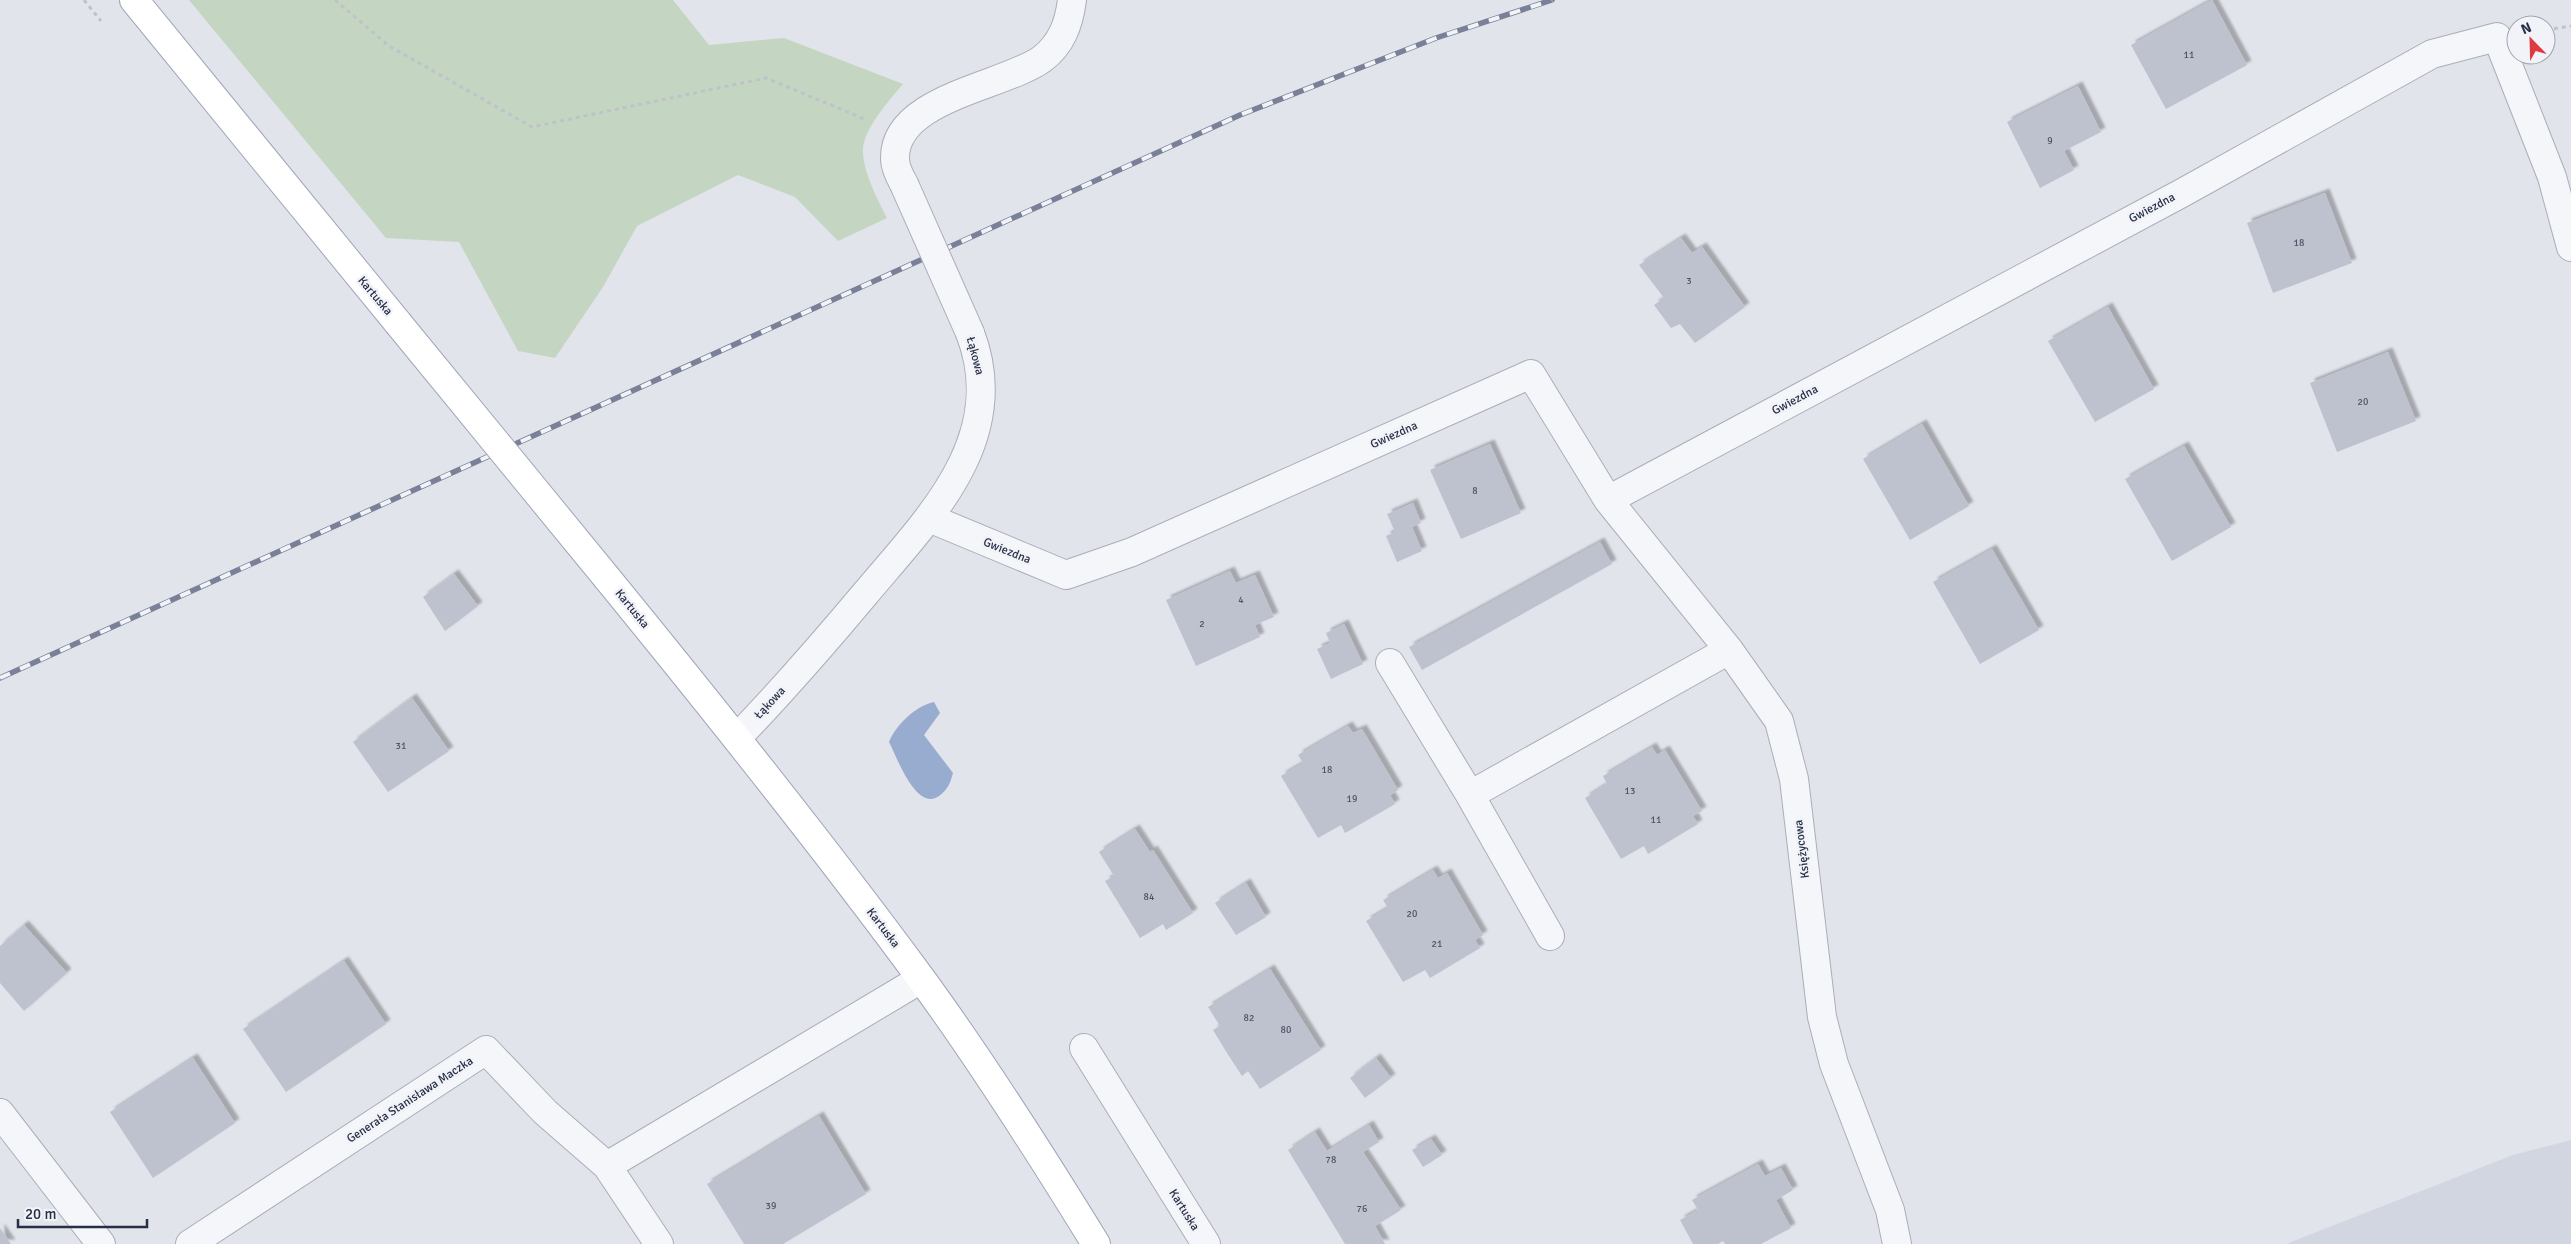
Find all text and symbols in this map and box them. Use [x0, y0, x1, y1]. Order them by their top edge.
north arrow [2506, 15, 2556, 65]
text: N [2518, 19, 2534, 38]
house number: 11 [2184, 49, 2194, 61]
house number: 9 [2047, 135, 2053, 147]
street label: Gwiezdna [2126, 190, 2178, 226]
house number: 18 [2294, 237, 2304, 249]
street label: Kartuska [354, 274, 396, 318]
house number: 3 [1686, 275, 1692, 287]
street label: Łąkowa [963, 335, 987, 377]
street label: Gwiezdna [1769, 382, 1821, 418]
house number: 20 [2358, 396, 2368, 408]
street label: Gwiezdna [1368, 418, 1420, 452]
house number: 8 [1472, 485, 1478, 497]
street label: Gwiezdna [981, 535, 1033, 567]
street label: Kartuska [612, 586, 652, 632]
house number: 4 [1238, 594, 1244, 606]
house number: 2 [1199, 618, 1205, 630]
street label: Łąkowa [751, 684, 789, 722]
house number: 31 [396, 740, 406, 752]
house number: 18 [1322, 764, 1332, 776]
house number: 13 [1625, 785, 1635, 797]
house number: 19 [1347, 793, 1357, 805]
house number: 11 [1651, 814, 1661, 826]
street label: Księżycowa [1791, 819, 1813, 879]
house number: 84 [1144, 891, 1155, 903]
street label: Kartuska [863, 905, 903, 951]
house number: 20 [1407, 908, 1417, 920]
house number: 21 [1432, 938, 1442, 950]
house number: 82 [1244, 1012, 1254, 1024]
house number: 80 [1281, 1024, 1291, 1036]
street label: Generała Stanisława Maczka [344, 1054, 476, 1146]
house number: 78 [1326, 1154, 1336, 1166]
street label: Kartuska [1165, 1187, 1203, 1233]
scale bar [18, 1196, 146, 1228]
house number: 39 [766, 1200, 776, 1212]
house number: 76 [1357, 1203, 1367, 1215]
text: 20 m [25, 1205, 56, 1223]

